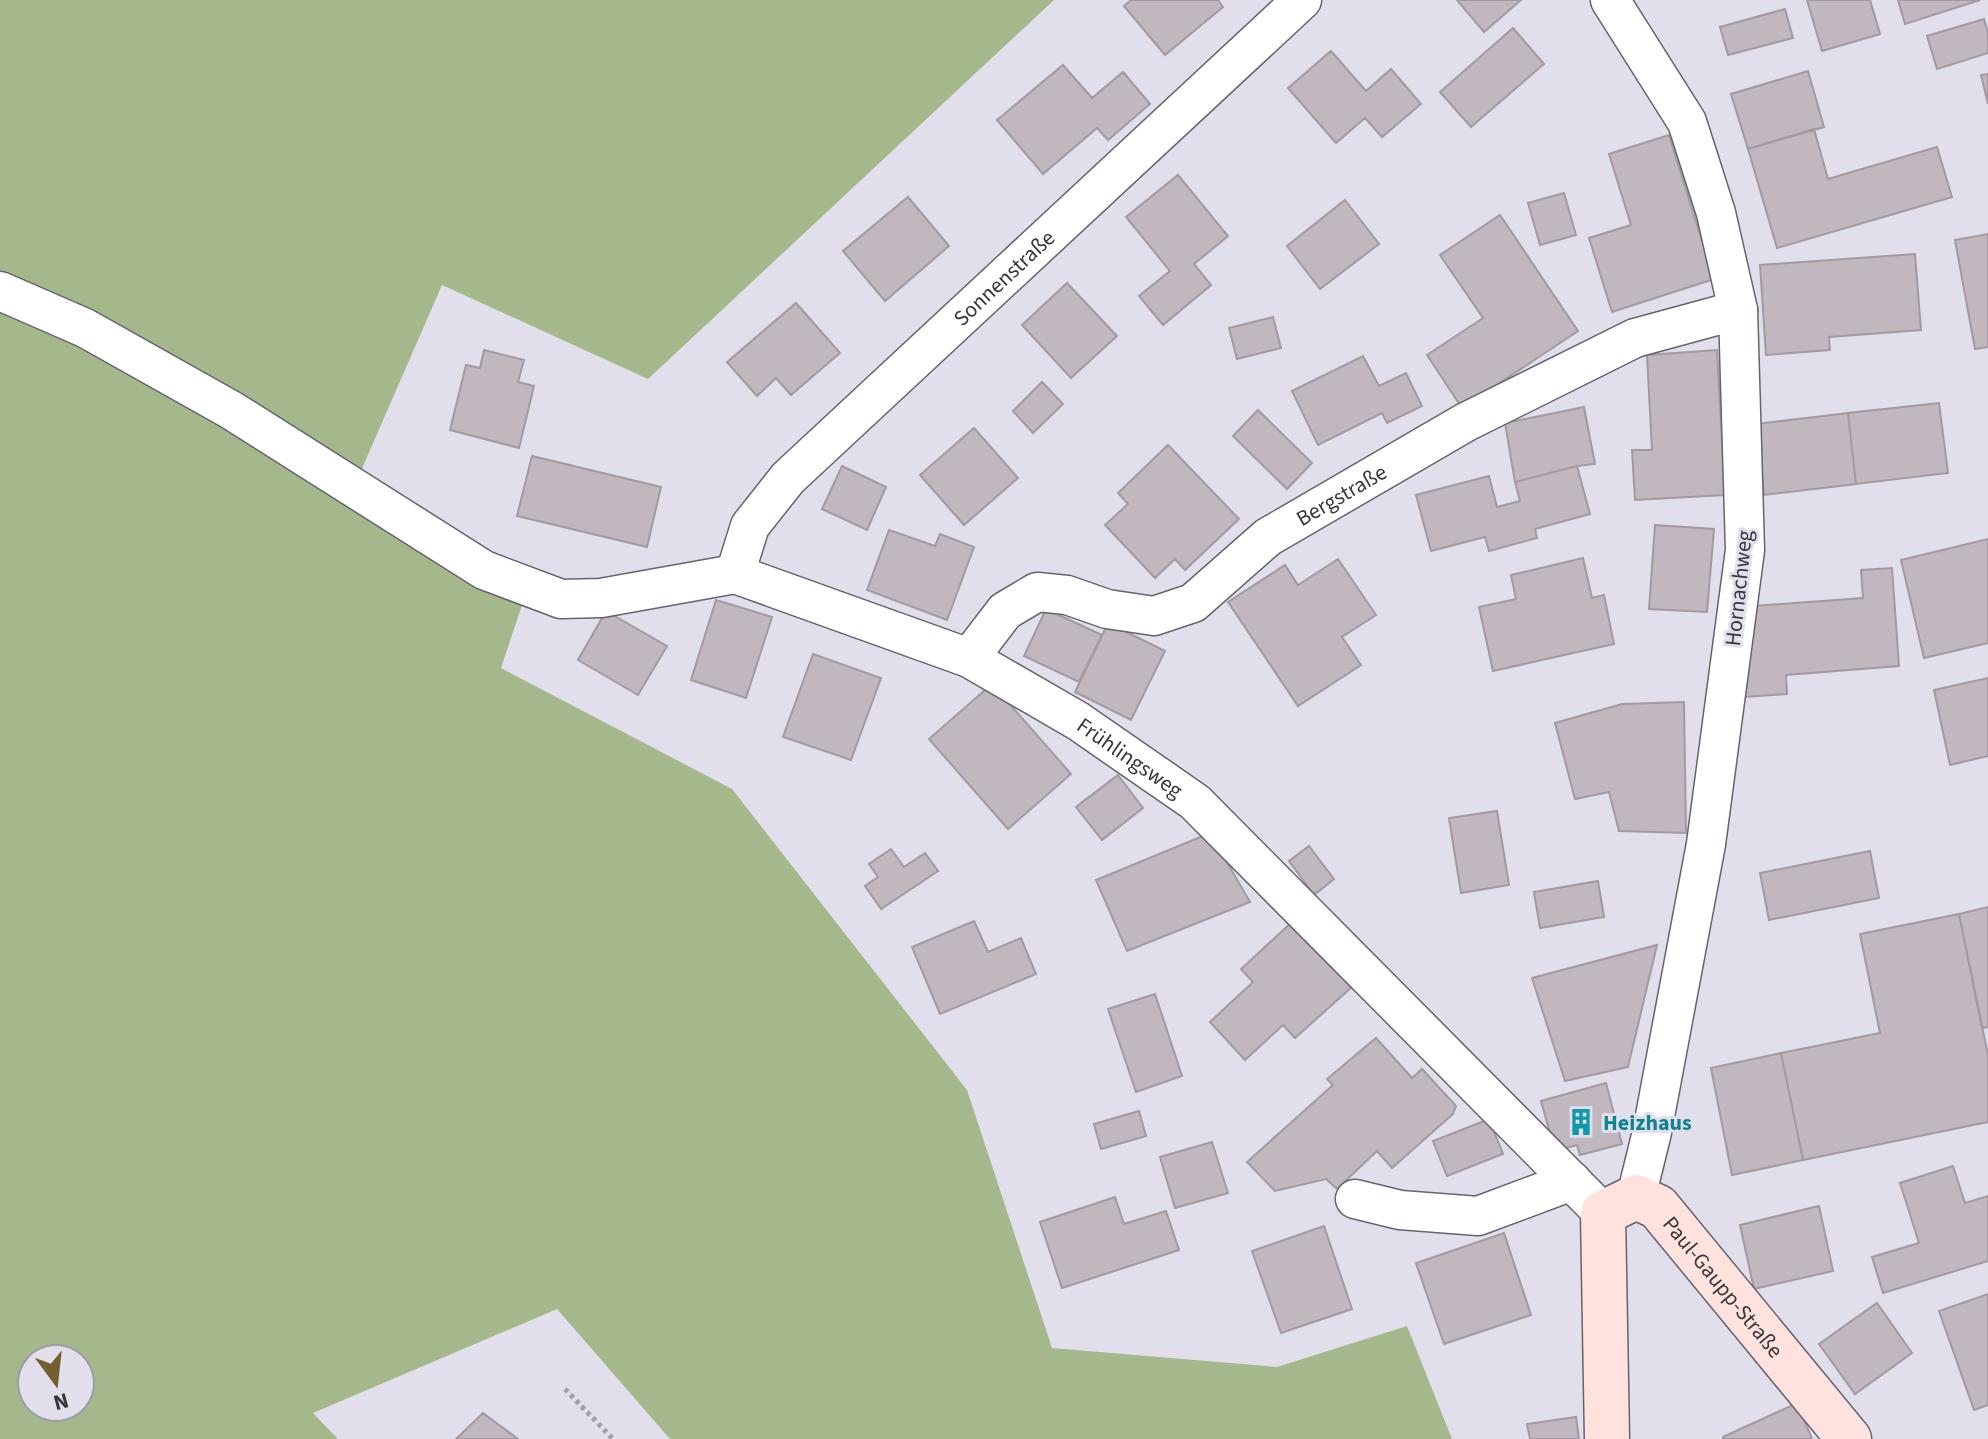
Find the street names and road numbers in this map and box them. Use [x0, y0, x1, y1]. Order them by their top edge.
street label: Sonnenstraße [946, 223, 1062, 334]
street label: Bergstraße [1290, 456, 1393, 534]
street label: Hornachweg [1717, 528, 1761, 648]
street label: Frühlingsweg [1070, 710, 1189, 806]
street label: Paul-Gaupp-Straße [1655, 1209, 1791, 1365]

